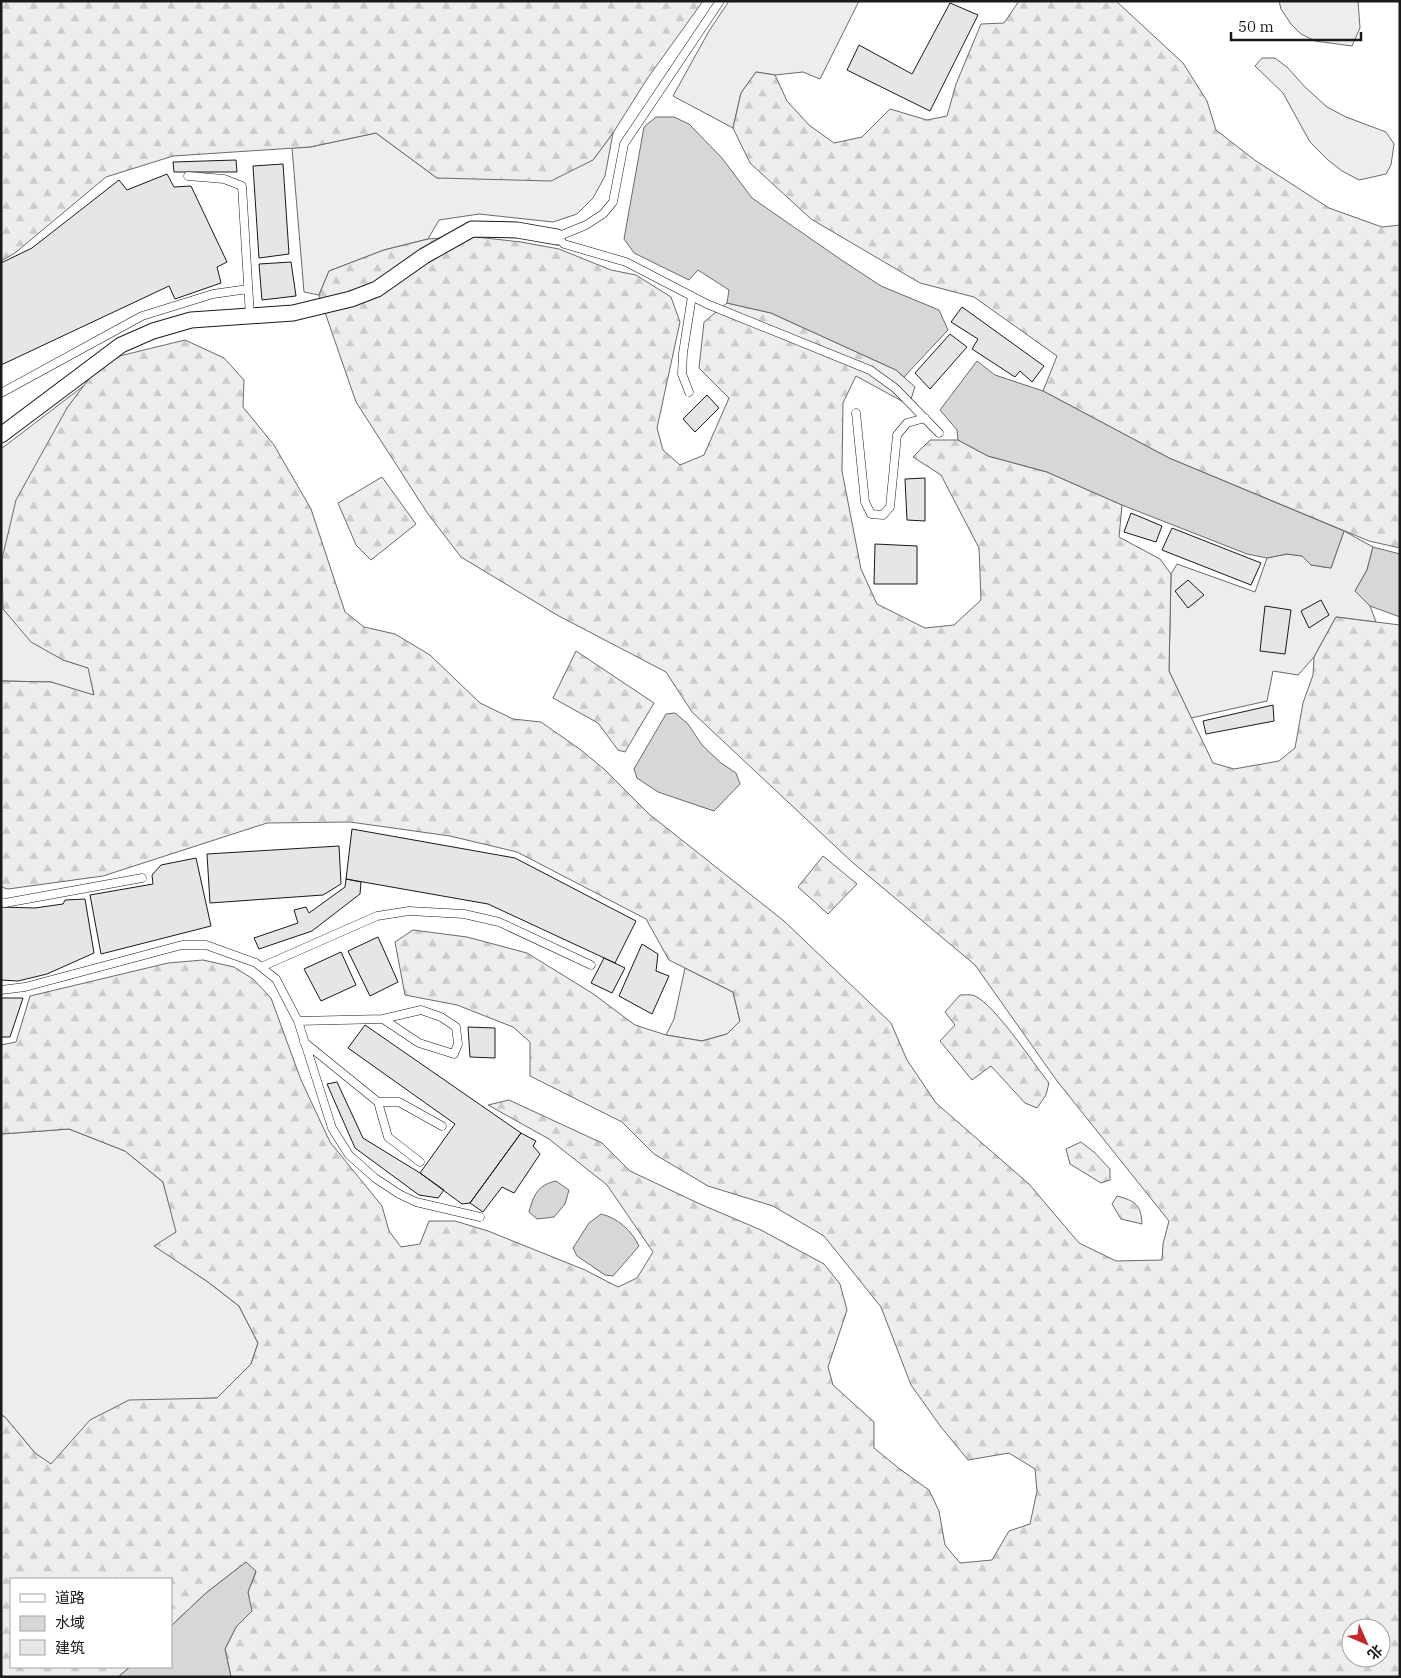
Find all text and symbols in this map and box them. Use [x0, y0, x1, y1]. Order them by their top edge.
scale bar [1231, 10, 1361, 42]
text: 50 m [1238, 17, 1274, 36]
legend [10, 1578, 172, 1668]
text: 道路 [55, 1588, 85, 1607]
text: 水域 [55, 1613, 85, 1632]
north arrow [1341, 1618, 1391, 1668]
text: 建筑 [55, 1638, 85, 1657]
text: 北 [1364, 1641, 1387, 1664]

